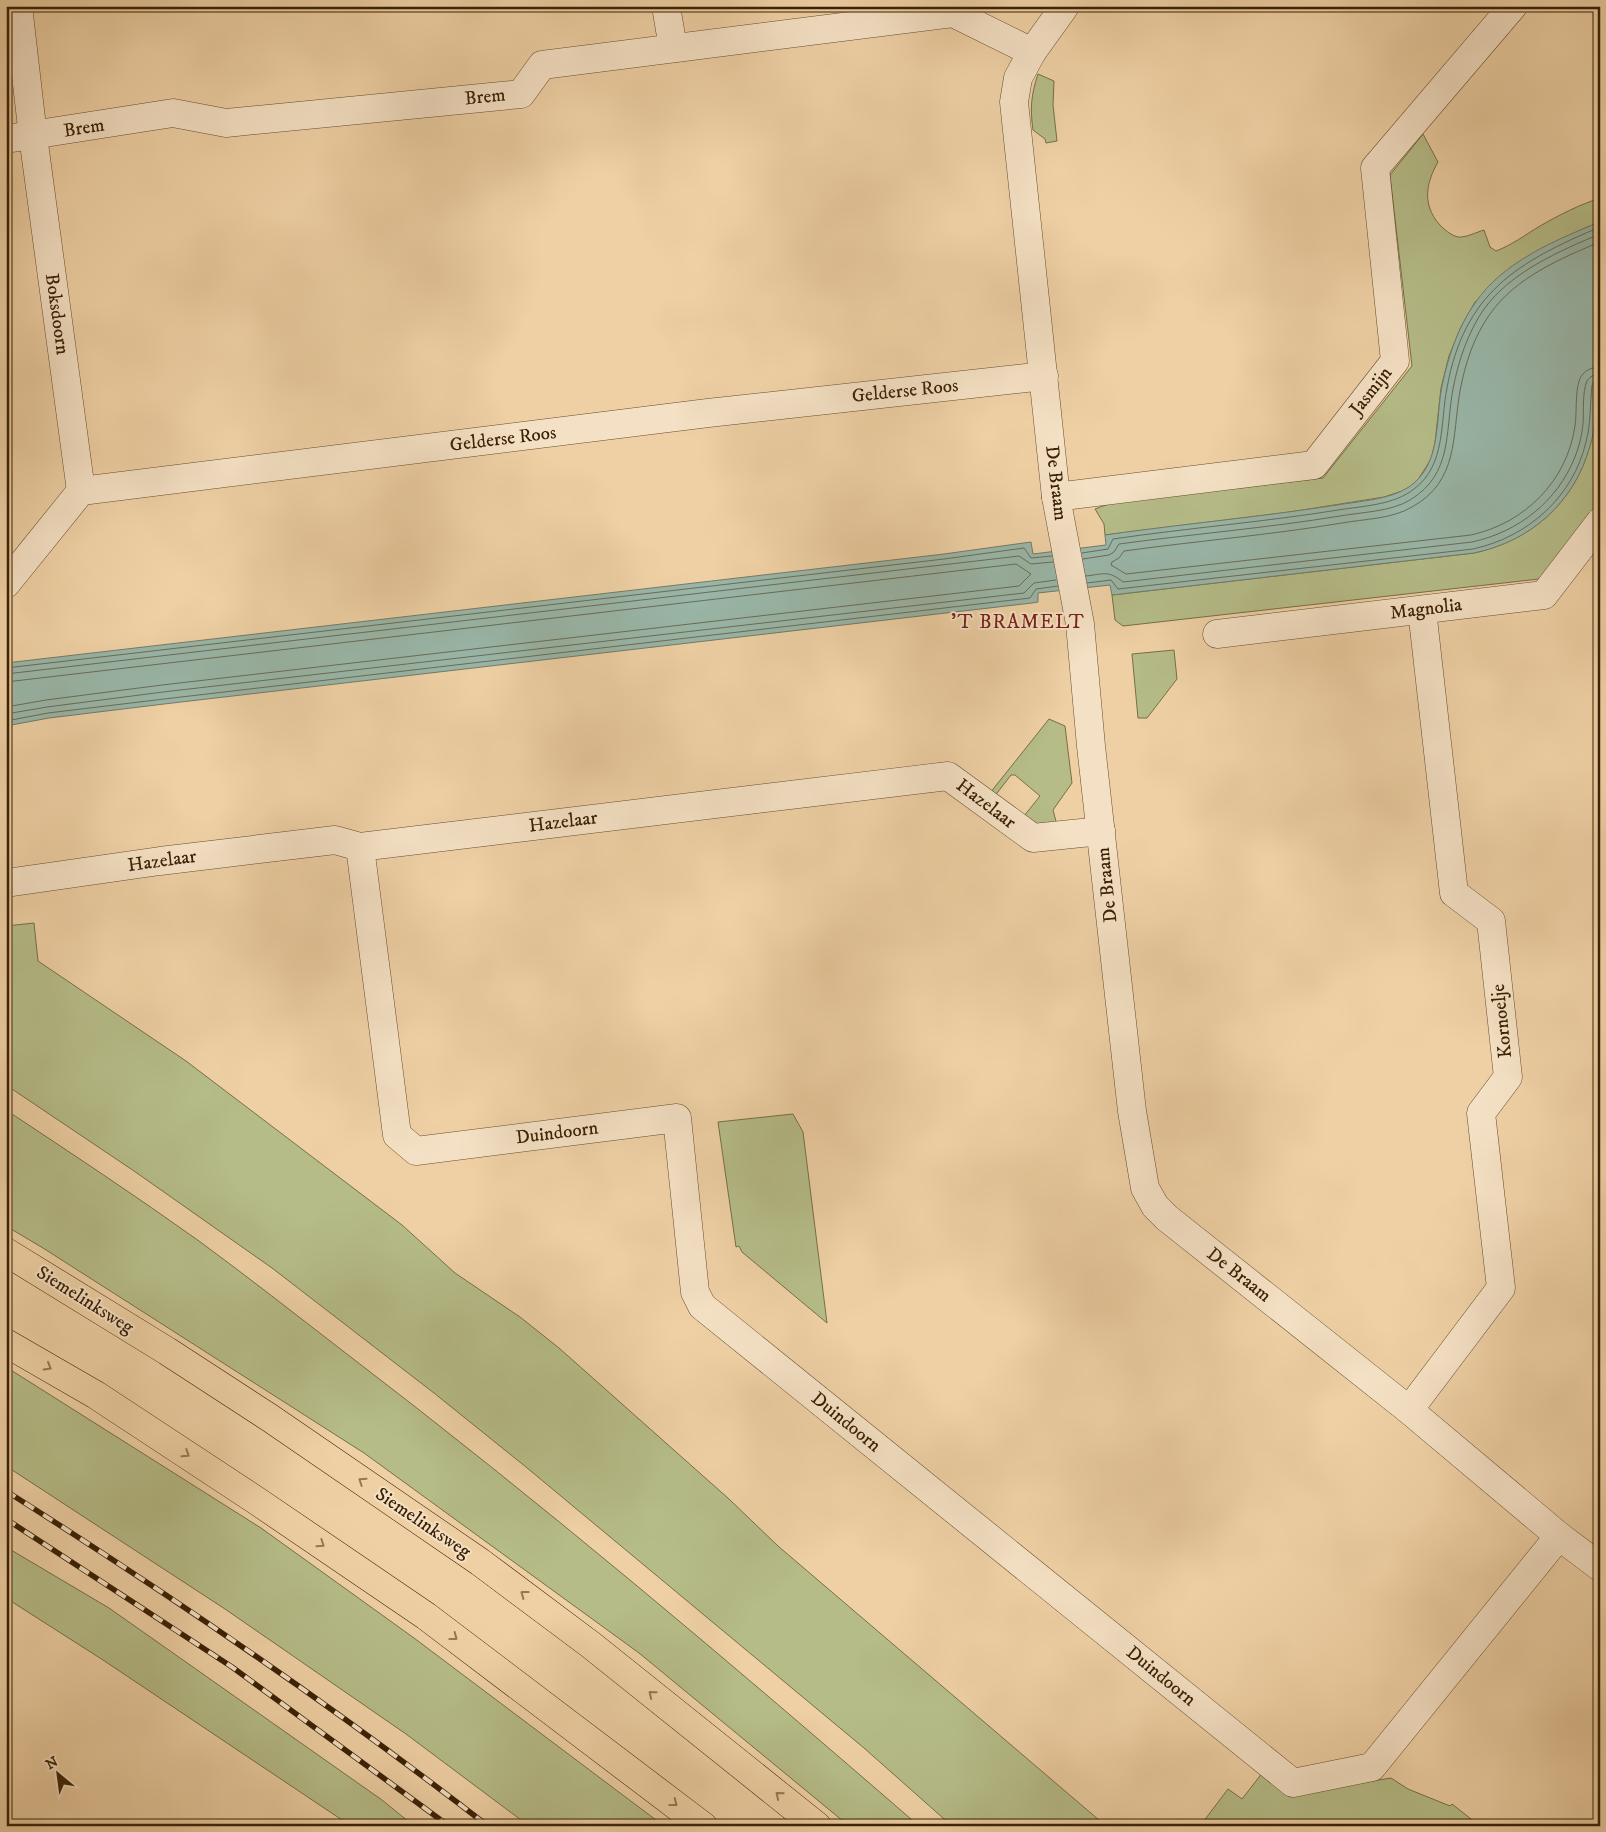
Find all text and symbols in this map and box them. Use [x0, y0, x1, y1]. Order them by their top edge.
street label: Brem [463, 83, 507, 111]
street label: Brem [62, 113, 106, 143]
street label: Boksdoorn [40, 272, 74, 356]
street label: Jasmijn [1344, 362, 1397, 421]
street label: Gelderse Roos [851, 374, 959, 408]
street label: Gelderse Roos [449, 421, 557, 457]
street label: De Braam [1040, 444, 1072, 522]
street label: Magnolia [1389, 593, 1463, 625]
district label: 'T BRAMELT [951, 610, 1085, 635]
street label: Hazelaar [952, 774, 1020, 834]
street label: Hazelaar [527, 806, 599, 838]
street label: Hazelaar [126, 845, 198, 877]
street label: De Braam [1092, 846, 1122, 924]
street label: Kornoelje [1487, 983, 1517, 1059]
street label: Duindoorn [514, 1117, 600, 1149]
street label: De Braam [1202, 1243, 1276, 1307]
street label: Siemelinksweg [32, 1261, 139, 1339]
one-way arrow [43, 1361, 52, 1371]
street label: Duindoorn [807, 1387, 886, 1457]
one-way arrow [180, 1448, 189, 1457]
one-way arrow [358, 1478, 368, 1487]
street label: Siemelinksweg [371, 1483, 476, 1564]
one-way arrow [315, 1538, 325, 1547]
one-way arrow [521, 1592, 530, 1600]
one-way arrow [448, 1631, 458, 1640]
street label: Duindoorn [1122, 1641, 1201, 1711]
one-way arrow [649, 1691, 658, 1699]
north arrow [32, 1750, 82, 1800]
text: N [43, 1753, 62, 1774]
one-way arrow [776, 1793, 785, 1801]
one-way arrow [668, 1797, 678, 1806]

